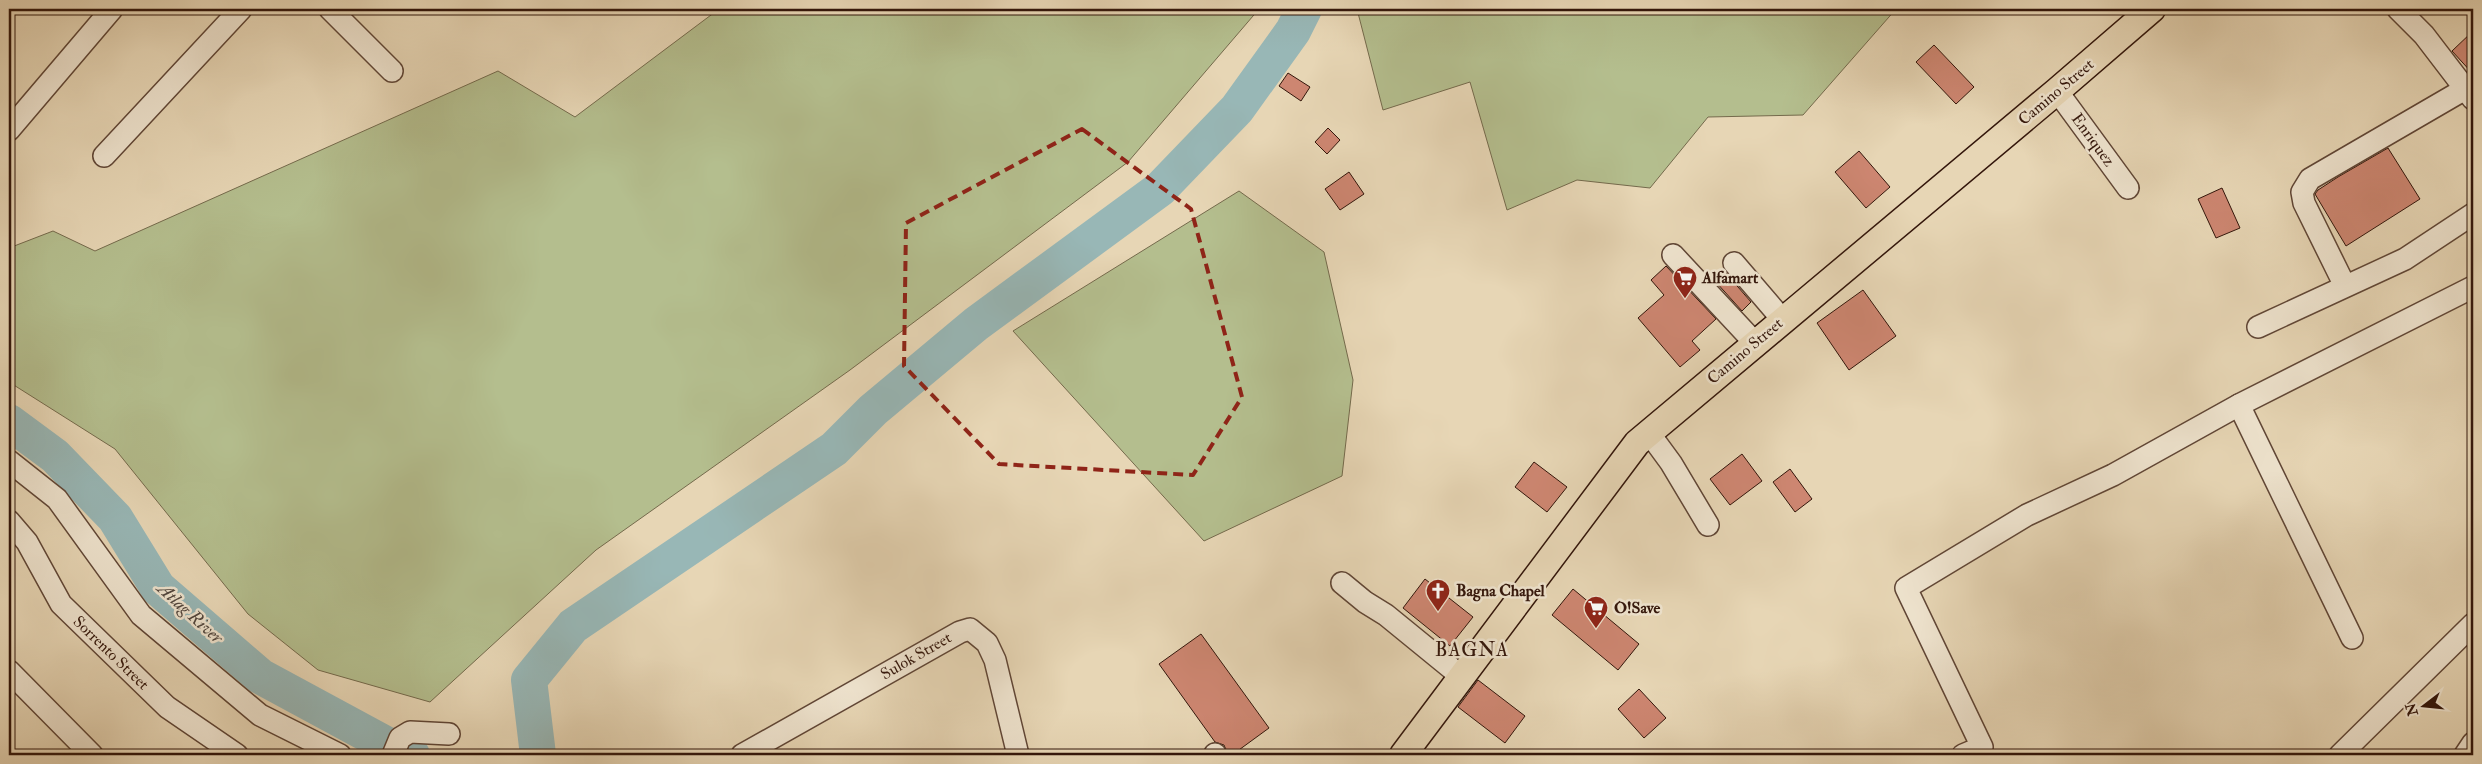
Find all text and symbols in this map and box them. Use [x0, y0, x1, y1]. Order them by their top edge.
street label: Camino Street [2014, 55, 2098, 129]
street label: Enriquez [2067, 109, 2119, 171]
supermarket icon: Alfamart [1672, 265, 1698, 299]
place label: Alfamart [1701, 268, 1759, 288]
street label: Camino Street [1703, 314, 1787, 388]
water label: Atlag River [151, 576, 229, 650]
church icon: Bagna Chapel [1425, 578, 1451, 612]
place label: Bagna Chapel [1456, 581, 1546, 602]
supermarket icon: O!Save [1583, 595, 1609, 629]
place label: O!Save [1614, 598, 1661, 618]
street label: Sorrento Street [69, 612, 153, 694]
street label: Sulok Street [877, 628, 955, 684]
district label: BAGNA [1435, 638, 1509, 662]
north arrow [2400, 682, 2450, 732]
text: N [2402, 701, 2422, 719]

